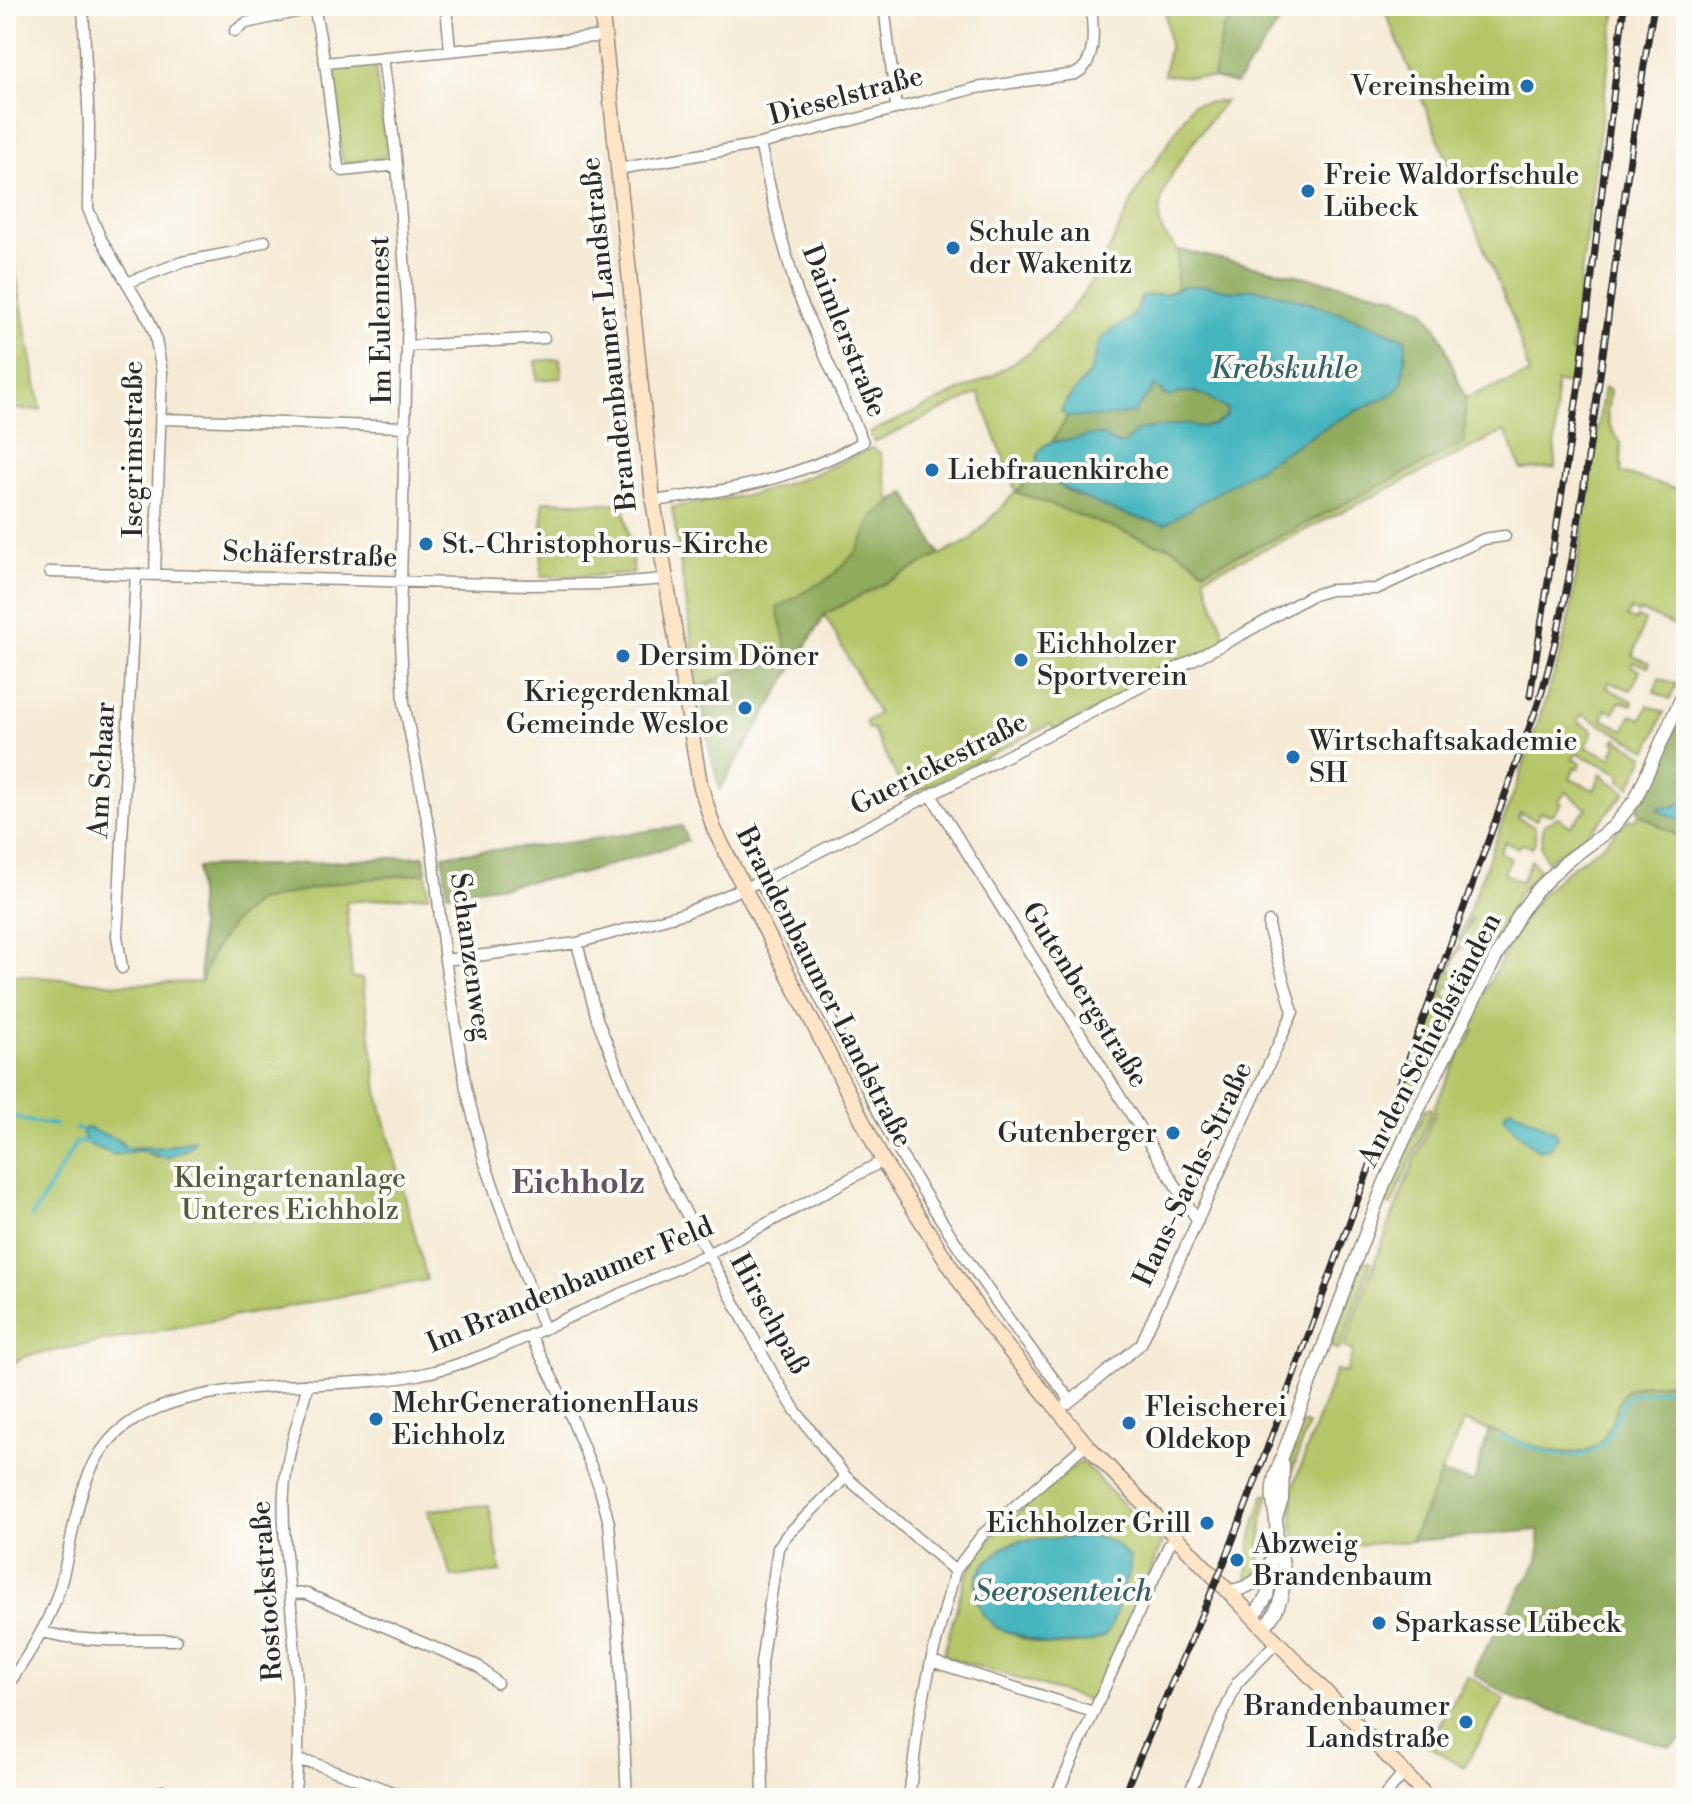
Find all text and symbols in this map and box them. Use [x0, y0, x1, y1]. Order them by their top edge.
street label: Dieselstraße [765, 59, 927, 133]
place label: Vereinsheim [1349, 69, 1511, 104]
marker: Vereinsheim [1518, 77, 1536, 95]
street label: Brandenbaumer Landstraße [573, 155, 645, 514]
place label: Freie Waldorfschule Lübeck [1324, 158, 1579, 225]
marker: Freie Waldorfschule Lübeck [1299, 182, 1317, 200]
place label: Schule an der Wakenitz [969, 215, 1132, 282]
street label: Im Eulennest [362, 235, 400, 405]
marker: Schule an der Wakenitz [944, 239, 962, 257]
street label: Daimlerstraße [794, 240, 894, 422]
water label: Krebskuhle [1210, 350, 1358, 388]
street label: Isegrimstraße [116, 360, 151, 538]
place label: Liebfrauenkirche [948, 453, 1169, 488]
marker: Liebfrauenkirche [923, 461, 941, 479]
place label: St.-Christophorus-Kirche [442, 527, 768, 562]
street label: Schäferstraße [222, 534, 398, 576]
marker: St.-Christophorus-Kirche [417, 535, 435, 553]
place label: Eichholzer Sportverein [1037, 627, 1188, 694]
place label: Dersim Döner [639, 639, 819, 674]
marker: Dersim Döner [614, 647, 632, 665]
marker: Eichholzer Sportverein [1012, 651, 1030, 669]
place label: Kriegerdenkmal Gemeinde Wesloe [506, 675, 729, 742]
marker: Kriegerdenkmal Gemeinde Wesloe [736, 699, 754, 717]
street label: Am Schaar [81, 701, 123, 840]
street label: Guerickestraße [845, 704, 1033, 824]
place label: Wirtschaftsakademie SH [1308, 724, 1578, 791]
marker: Wirtschaftsakademie SH [1284, 748, 1302, 766]
street label: Brandenbaumer Landstraße [727, 820, 920, 1153]
street label: Schanzenweg [442, 871, 500, 1044]
street label: Gutenbergstraße [1014, 896, 1156, 1094]
street label: An den Schießständen [1350, 907, 1509, 1174]
street label: Hans-Sachs-Straße [1126, 1056, 1260, 1292]
place label: Gutenberger [998, 1116, 1157, 1151]
marker: Gutenberger [1164, 1124, 1182, 1142]
park label: Kleingartenanlage Unteres Eichholz [174, 1161, 406, 1228]
district label: Eichholz [511, 1163, 645, 1203]
street label: Im Brandenbaumer Feld [422, 1209, 719, 1361]
street label: Hirschpaß [722, 1247, 816, 1381]
place label: MehrGenerationenHaus Eichholz [392, 1386, 699, 1453]
place label: Fleischerei Oldekop [1145, 1390, 1287, 1457]
marker: MehrGenerationenHaus Eichholz [367, 1410, 385, 1428]
marker: Fleischerei Oldekop [1120, 1414, 1138, 1432]
street label: Rostockstraße [243, 1500, 291, 1682]
place label: Eichholzer Grill [987, 1506, 1191, 1541]
marker: Eichholzer Grill [1198, 1514, 1216, 1532]
place label: Abzweig Brandenbaum [1252, 1527, 1433, 1594]
marker: Abzweig Brandenbaum [1228, 1551, 1246, 1569]
water label: Seerosenteich [974, 1573, 1153, 1611]
place label: Sparkasse Lübeck [1395, 1606, 1622, 1641]
marker: Sparkasse Lübeck [1370, 1614, 1388, 1632]
place label: Brandenbaumer Landstraße [1243, 1689, 1450, 1756]
marker: Brandenbaumer Landstraße [1457, 1713, 1475, 1731]

